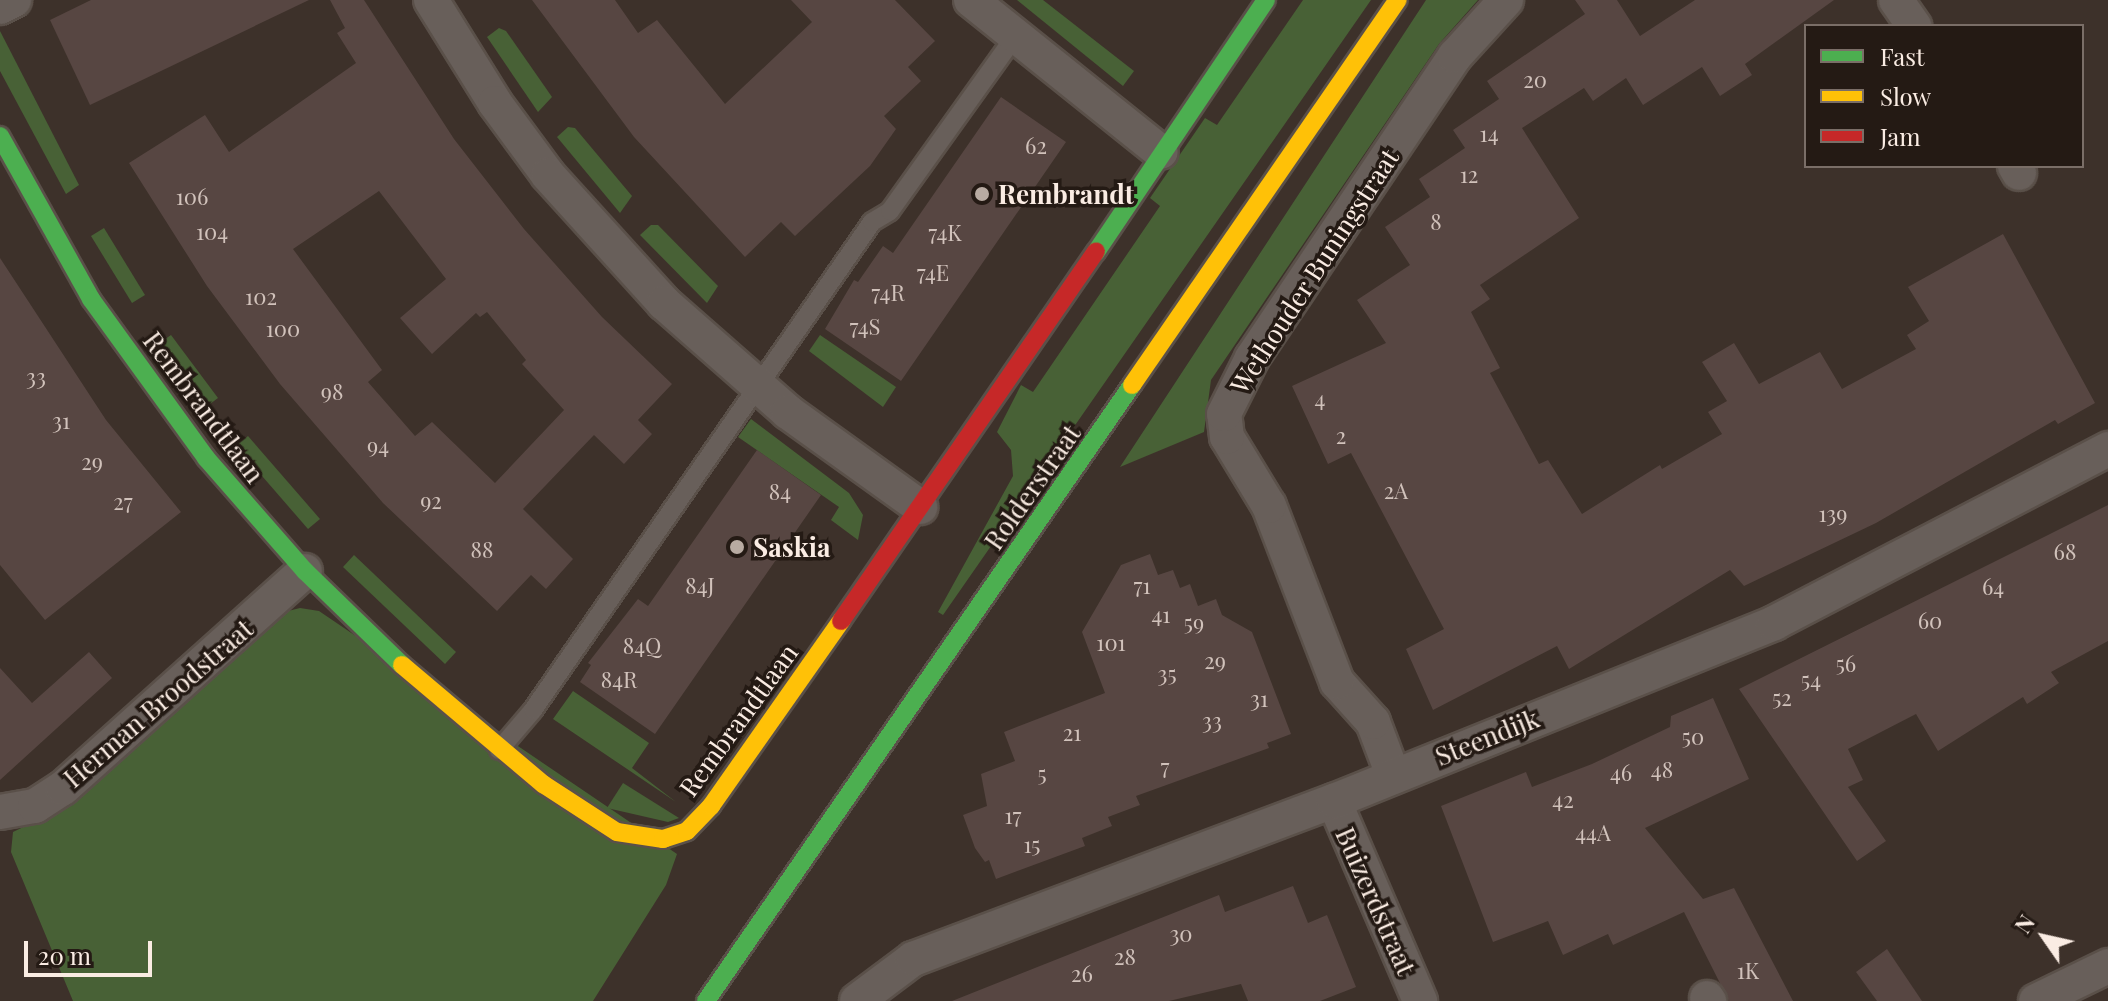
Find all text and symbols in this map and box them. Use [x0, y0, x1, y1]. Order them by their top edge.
legend [1804, 24, 2084, 168]
text: Fast [1880, 40, 1925, 72]
house number: 20 [1523, 67, 1547, 93]
text: Slow [1880, 80, 1931, 112]
text: Jam [1880, 120, 1921, 152]
house number: 14 [1479, 121, 1499, 147]
house number: 62 [1025, 133, 1047, 159]
street label: Wethouder Buningstraat [1223, 143, 1405, 399]
house number: 12 [1460, 162, 1478, 188]
place label: Rembrandt [998, 178, 1134, 210]
house number: 106 [176, 184, 208, 210]
marker: Rembrandt [973, 185, 991, 203]
house number: 8 [1430, 209, 1442, 235]
house number: 104 [196, 219, 228, 245]
house number: 74K [928, 220, 962, 246]
house number: 74E [917, 260, 949, 286]
house number: 74R [871, 280, 905, 306]
house number: 102 [245, 284, 277, 310]
house number: 74S [850, 314, 880, 340]
house number: 100 [266, 316, 300, 342]
street label: Rembrandtlaan [137, 325, 271, 489]
house number: 33 [26, 364, 46, 390]
house number: 98 [321, 379, 343, 405]
house number: 4 [1315, 386, 1325, 412]
house number: 31 [52, 408, 70, 434]
street label: Rolderstraat [978, 419, 1086, 555]
house number: 2 [1336, 423, 1346, 449]
house number: 94 [367, 433, 389, 459]
house number: 29 [81, 449, 103, 475]
house number: 2A [1384, 478, 1408, 504]
house number: 84 [769, 479, 791, 505]
house number: 92 [420, 488, 442, 514]
house number: 27 [113, 489, 133, 515]
house number: 139 [1819, 501, 1847, 527]
place label: Saskia [753, 531, 831, 563]
house number: 88 [471, 537, 493, 563]
marker: Saskia [728, 538, 746, 556]
house number: 68 [2054, 539, 2076, 565]
house number: 84J [685, 573, 715, 599]
house number: 71 [1133, 573, 1151, 599]
house number: 64 [1982, 574, 2004, 600]
house number: 41 [1151, 602, 1171, 628]
house number: 60 [1918, 608, 1942, 634]
house number: 59 [1184, 610, 1204, 636]
street label: Herman Broodstraat [57, 612, 259, 794]
house number: 101 [1096, 630, 1126, 656]
house number: 84Q [623, 633, 661, 659]
street label: Rembrandtlaan [672, 638, 804, 802]
house number: 29 [1204, 648, 1226, 674]
house number: 56 [1836, 651, 1856, 677]
house number: 35 [1157, 661, 1177, 687]
house number: 84R [601, 667, 637, 693]
house number: 54 [1801, 667, 1821, 693]
house number: 52 [1772, 685, 1792, 711]
house number: 31 [1250, 686, 1268, 712]
street label: Steendijk [1431, 702, 1543, 772]
house number: 33 [1202, 708, 1222, 734]
house number: 21 [1063, 720, 1081, 746]
house number: 50 [1682, 724, 1704, 750]
house number: 7 [1161, 754, 1169, 780]
house number: 48 [1651, 757, 1673, 783]
house number: 46 [1610, 760, 1632, 786]
house number: 5 [1037, 761, 1047, 787]
house number: 42 [1552, 787, 1574, 813]
house number: 17 [1004, 803, 1022, 829]
house number: 44A [1575, 820, 1611, 846]
street label: Buizerdstraat [1330, 822, 1422, 980]
house number: 15 [1023, 832, 1041, 858]
north arrow [2004, 897, 2084, 977]
text: N [2007, 909, 2041, 939]
house number: 30 [1169, 921, 1193, 947]
scale bar [28, 925, 156, 975]
text: 20 m [38, 939, 91, 971]
house number: 28 [1114, 944, 1136, 970]
house number: 1K [1737, 958, 1759, 984]
house number: 26 [1071, 961, 1093, 987]

